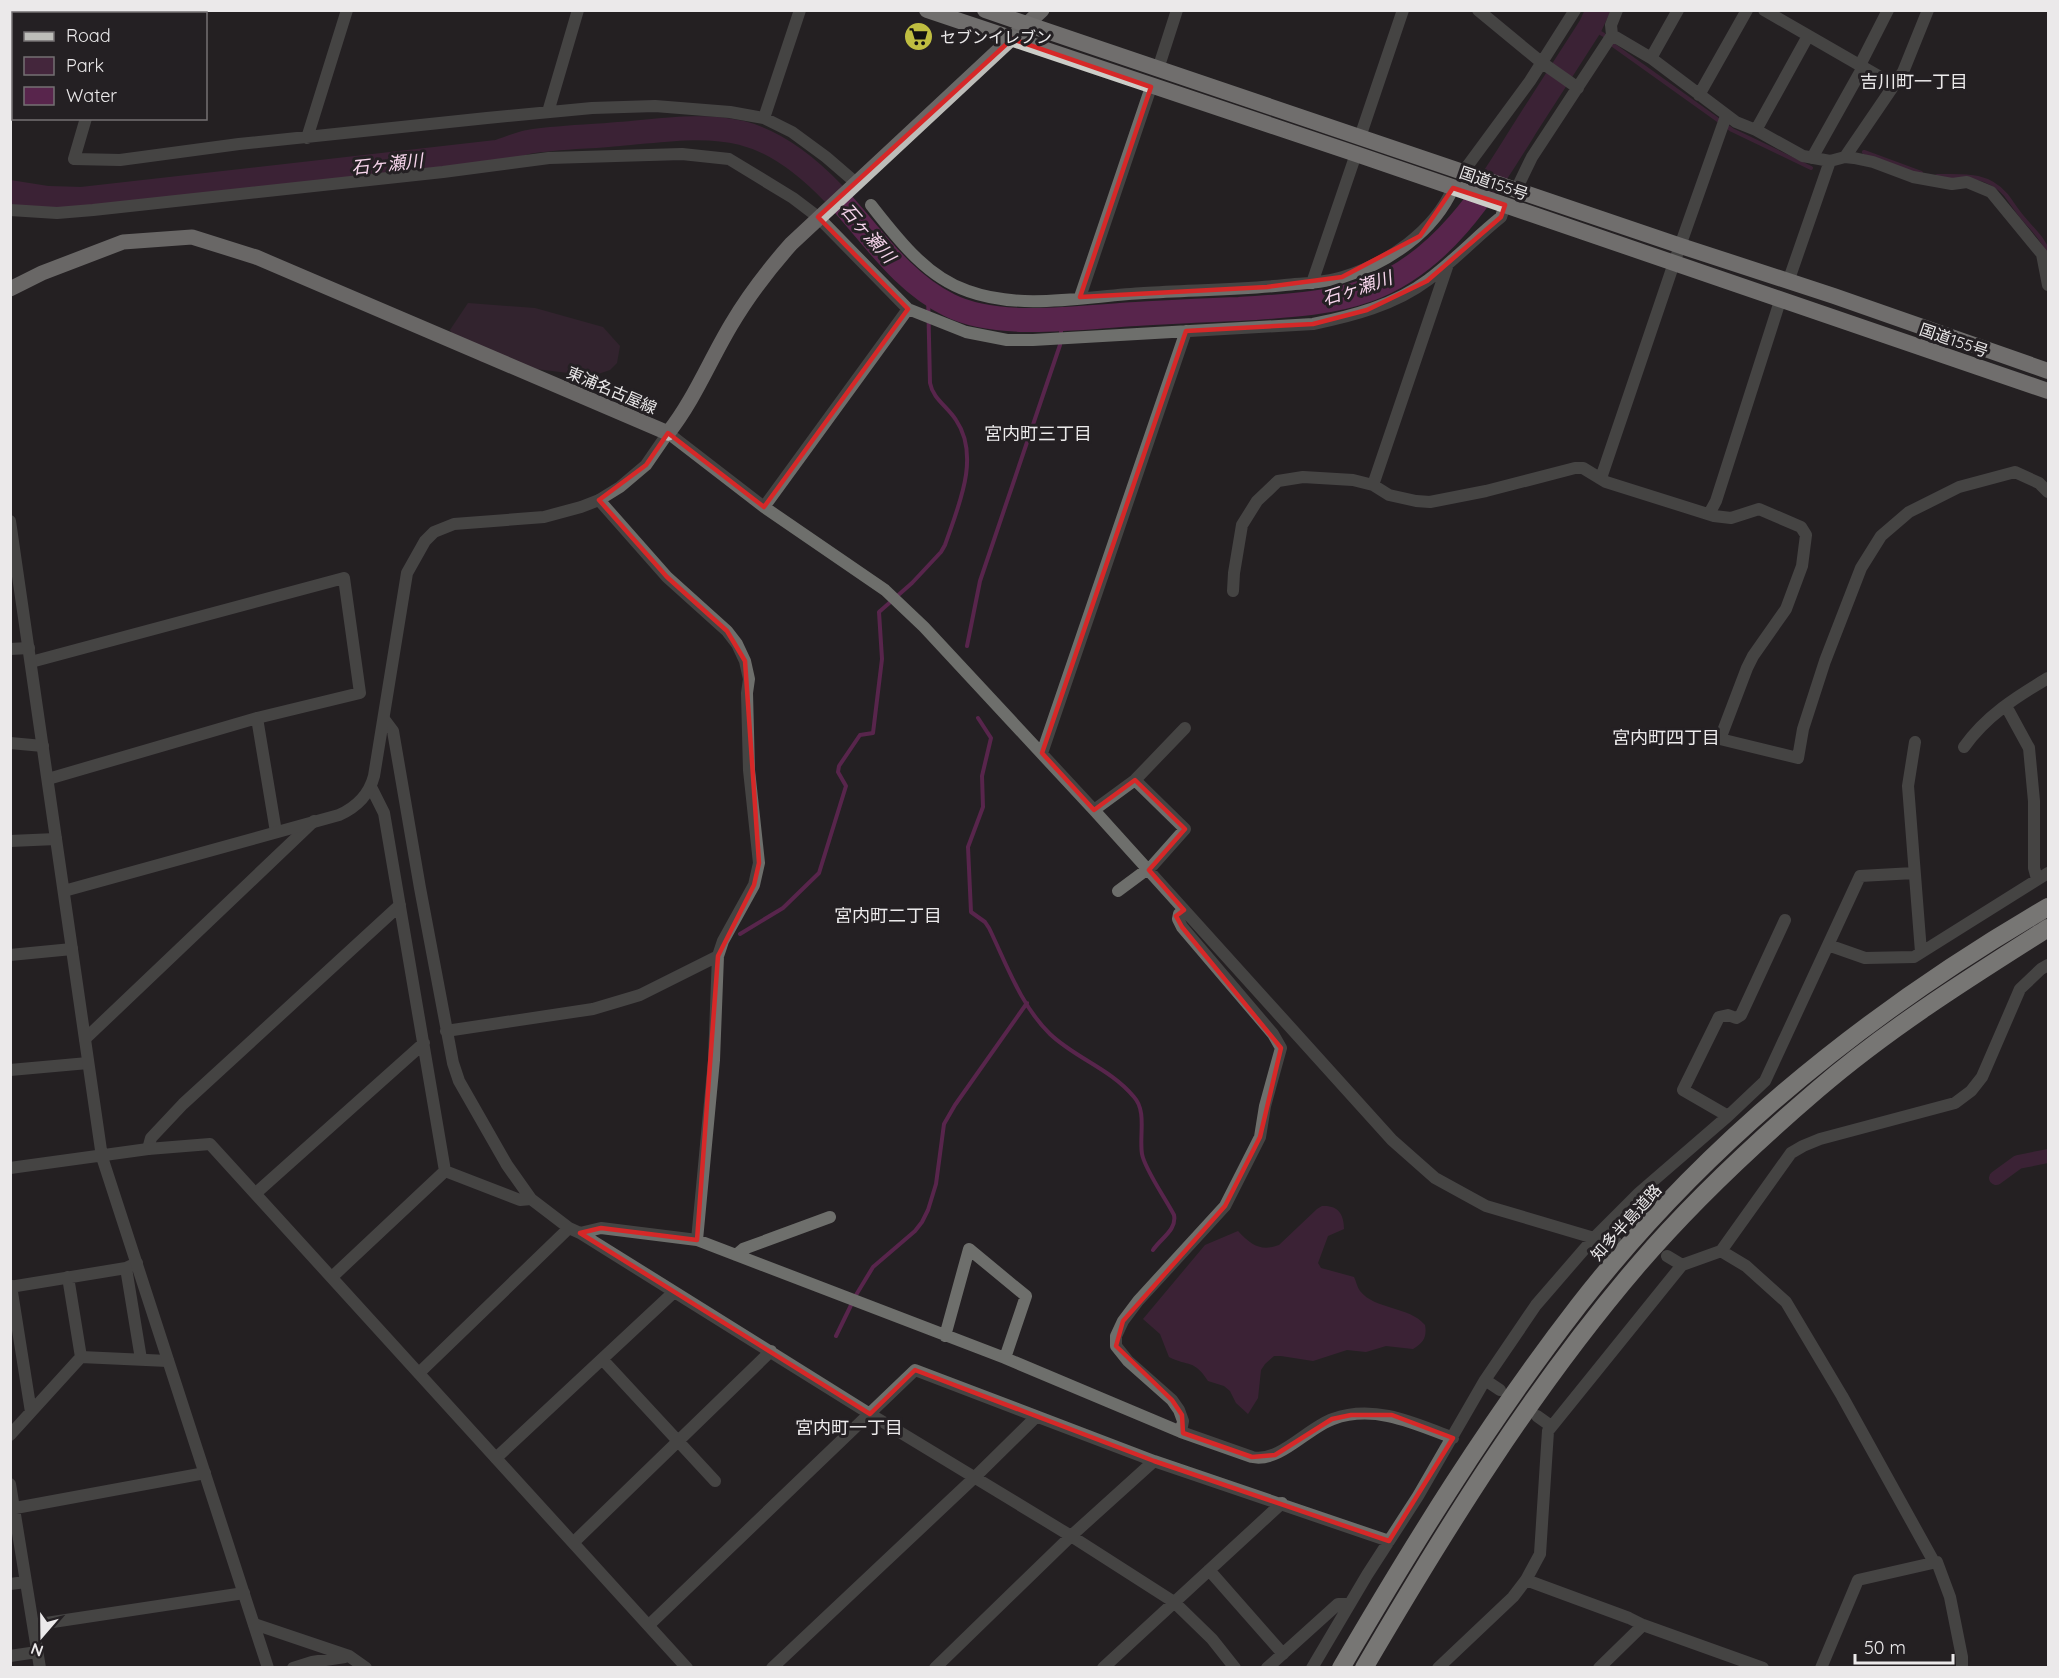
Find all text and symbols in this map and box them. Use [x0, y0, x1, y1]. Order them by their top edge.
legend [12, 12, 207, 120]
supermarket icon: セブンイレブン [903, 21, 935, 53]
text: Road [66, 24, 111, 47]
place label: セブンイレブン [940, 27, 1052, 47]
text: Park [66, 54, 104, 77]
district label: 吉川町一丁目 [1860, 70, 1968, 93]
text: Water [66, 84, 117, 107]
water label: 石ヶ瀬川 [350, 149, 426, 179]
street label: 国道155号 [1457, 162, 1531, 204]
water label: 石ヶ瀬川 [836, 198, 902, 269]
water label: 石ヶ瀬川 [1319, 265, 1397, 310]
street label: 国道155号 [1917, 319, 1991, 361]
street label: 東浦名古屋線 [564, 362, 660, 418]
district label: 宮内町三丁目 [984, 422, 1092, 445]
district label: 宮内町四丁目 [1612, 726, 1720, 749]
district label: 宮内町二丁目 [834, 904, 942, 927]
street label: 知多半島道路 [1586, 1180, 1666, 1264]
district label: 宮内町一丁目 [795, 1416, 903, 1439]
north arrow [12, 1606, 72, 1666]
scale bar [1855, 1627, 1952, 1665]
text: 50 m [1864, 1636, 1906, 1659]
text: N [28, 1639, 46, 1662]

